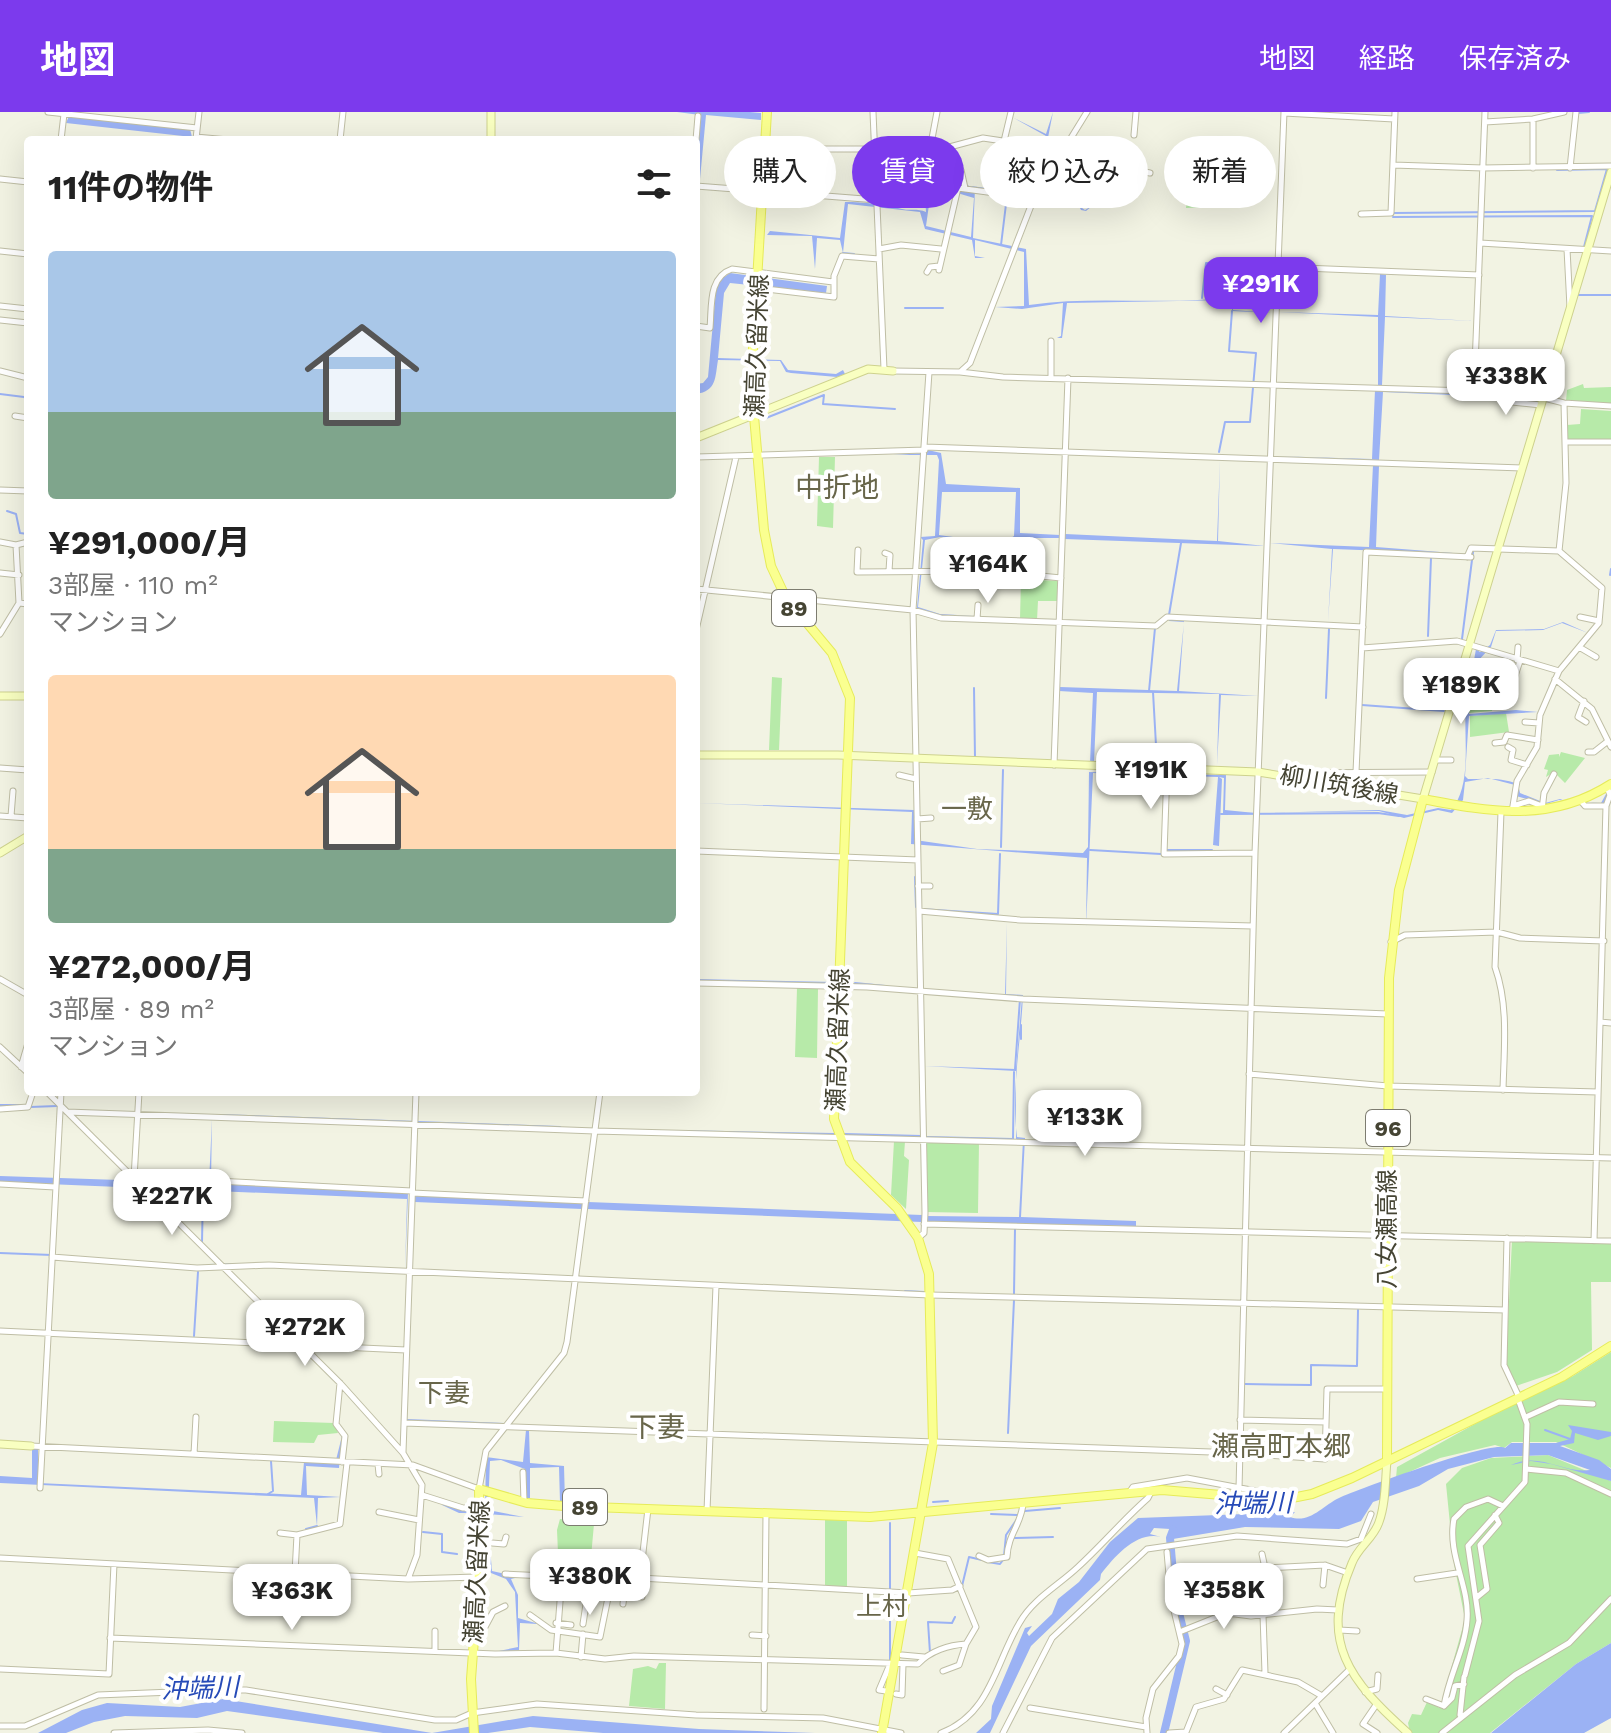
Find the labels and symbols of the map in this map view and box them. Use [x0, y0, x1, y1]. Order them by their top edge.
pin: ¥291K [1205, 257, 1317, 325]
street label: 瀬高久留米線 [740, 274, 774, 418]
pin: ¥338K [1450, 349, 1562, 417]
district label: 中折地 [795, 471, 879, 504]
pin: ¥164K [932, 537, 1044, 605]
road number: 89 [772, 590, 816, 626]
pin: ¥189K [1405, 658, 1517, 726]
pin: ¥191K [1095, 743, 1207, 811]
street label: 柳川筑後線 [1277, 761, 1401, 809]
district label: 一敷 [941, 794, 993, 824]
street label: 瀬高久留米線 [821, 968, 855, 1112]
pin: ¥133K [1029, 1090, 1141, 1158]
road number: 96 [1366, 1110, 1410, 1146]
pin: ¥227K [116, 1169, 228, 1237]
street label: 八女瀬高線 [1373, 1169, 1401, 1289]
pin: ¥272K [249, 1300, 361, 1368]
district label: 下妻 [418, 1378, 470, 1408]
district label: 下妻 [629, 1411, 685, 1444]
district label: 瀬高町本郷 [1211, 1430, 1351, 1463]
water label: 沖端川 [1214, 1487, 1295, 1519]
road number: 89 [563, 1489, 607, 1525]
street label: 瀬高久留米線 [459, 1499, 495, 1645]
pin: ¥380K [534, 1549, 646, 1617]
pin: ¥358K [1168, 1563, 1280, 1631]
pin: ¥363K [236, 1564, 348, 1632]
district label: 上村 [856, 1591, 908, 1621]
water label: 沖端川 [160, 1672, 242, 1704]

